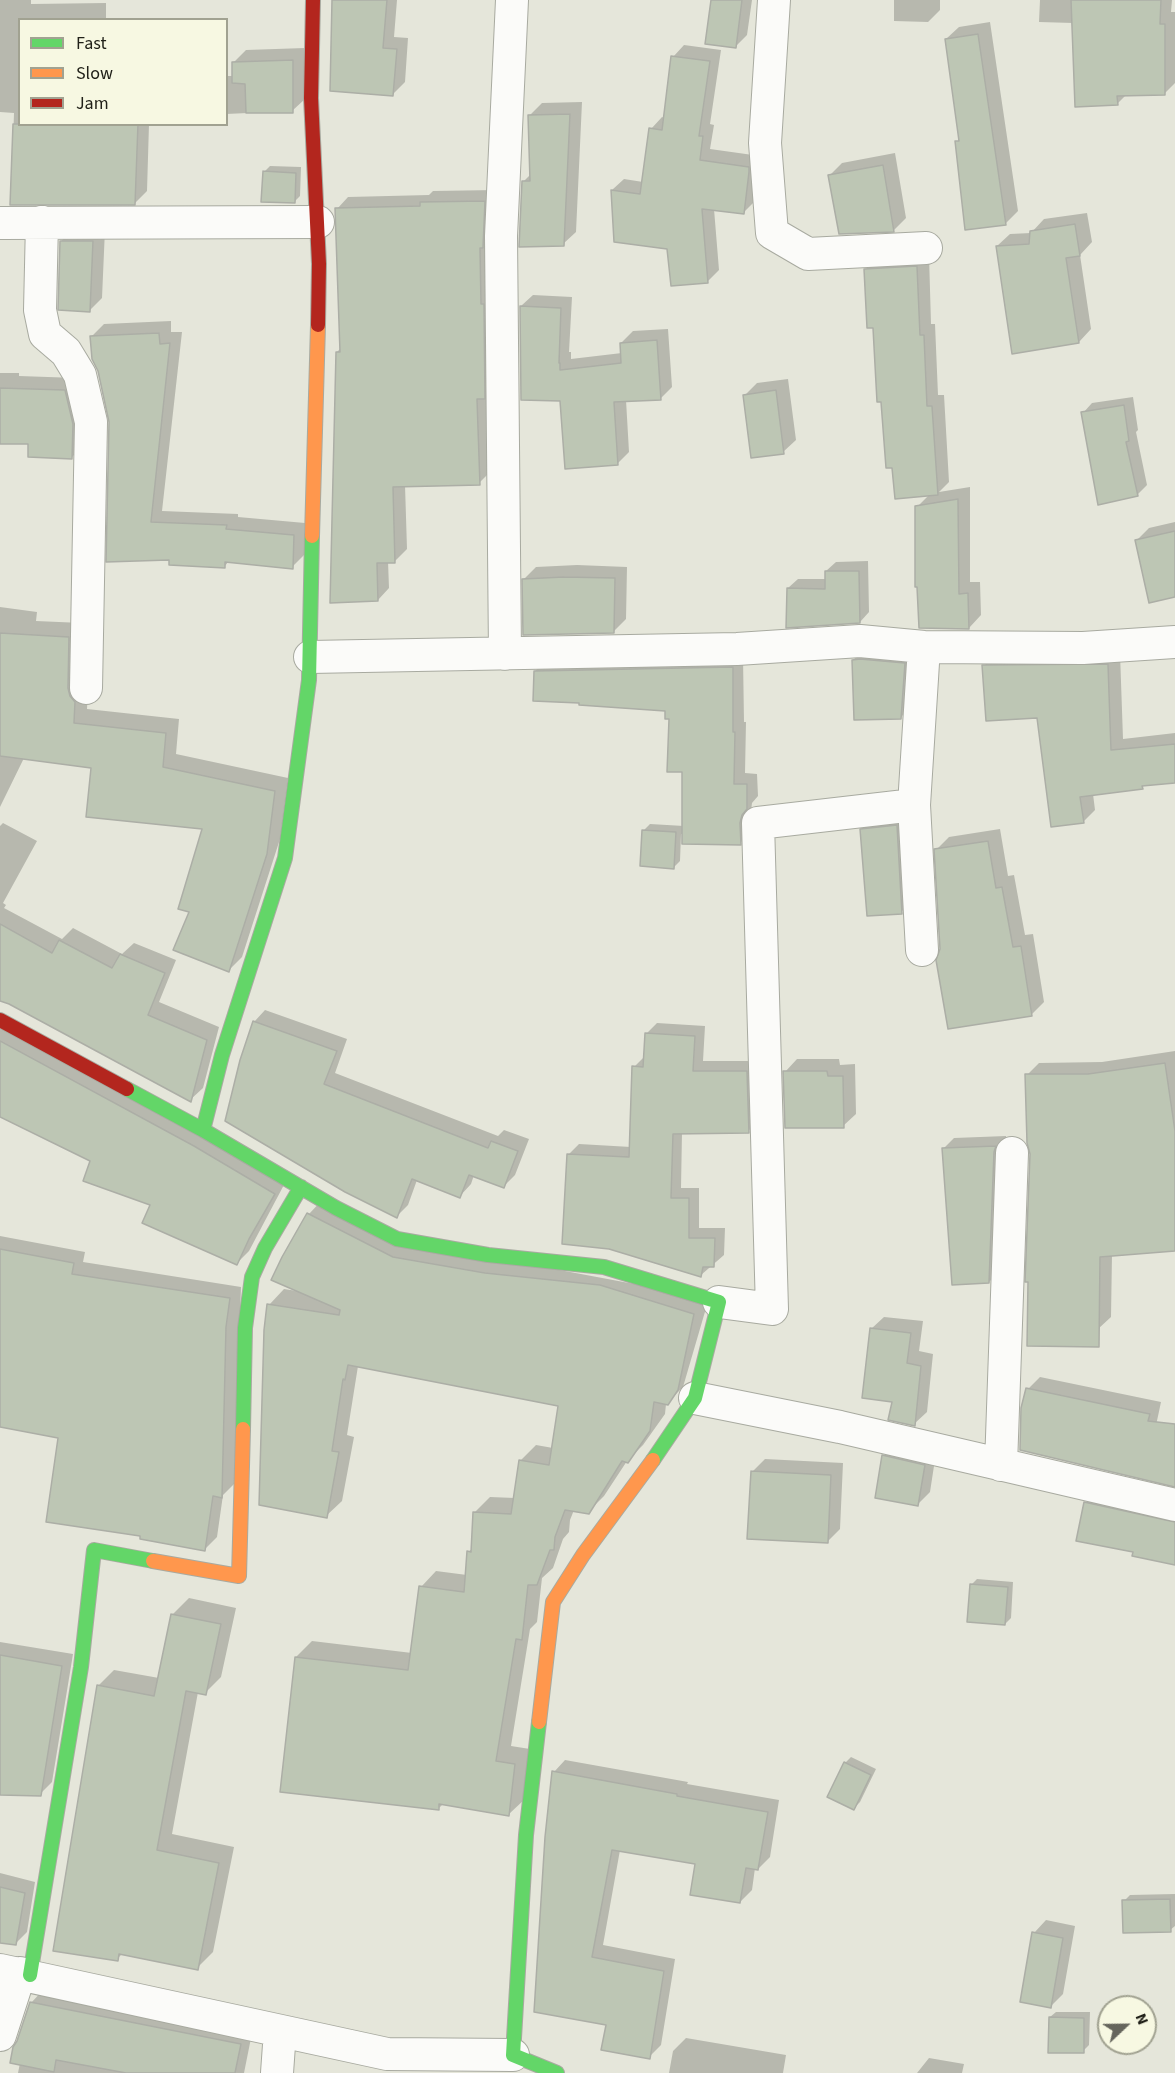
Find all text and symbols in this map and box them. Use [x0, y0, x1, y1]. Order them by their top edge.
legend [18, 18, 228, 126]
text: Fast [76, 31, 107, 56]
text: Slow [76, 61, 113, 86]
text: Jam [76, 91, 109, 116]
north arrow [1097, 1995, 1157, 2055]
text: N [1130, 2010, 1154, 2028]

